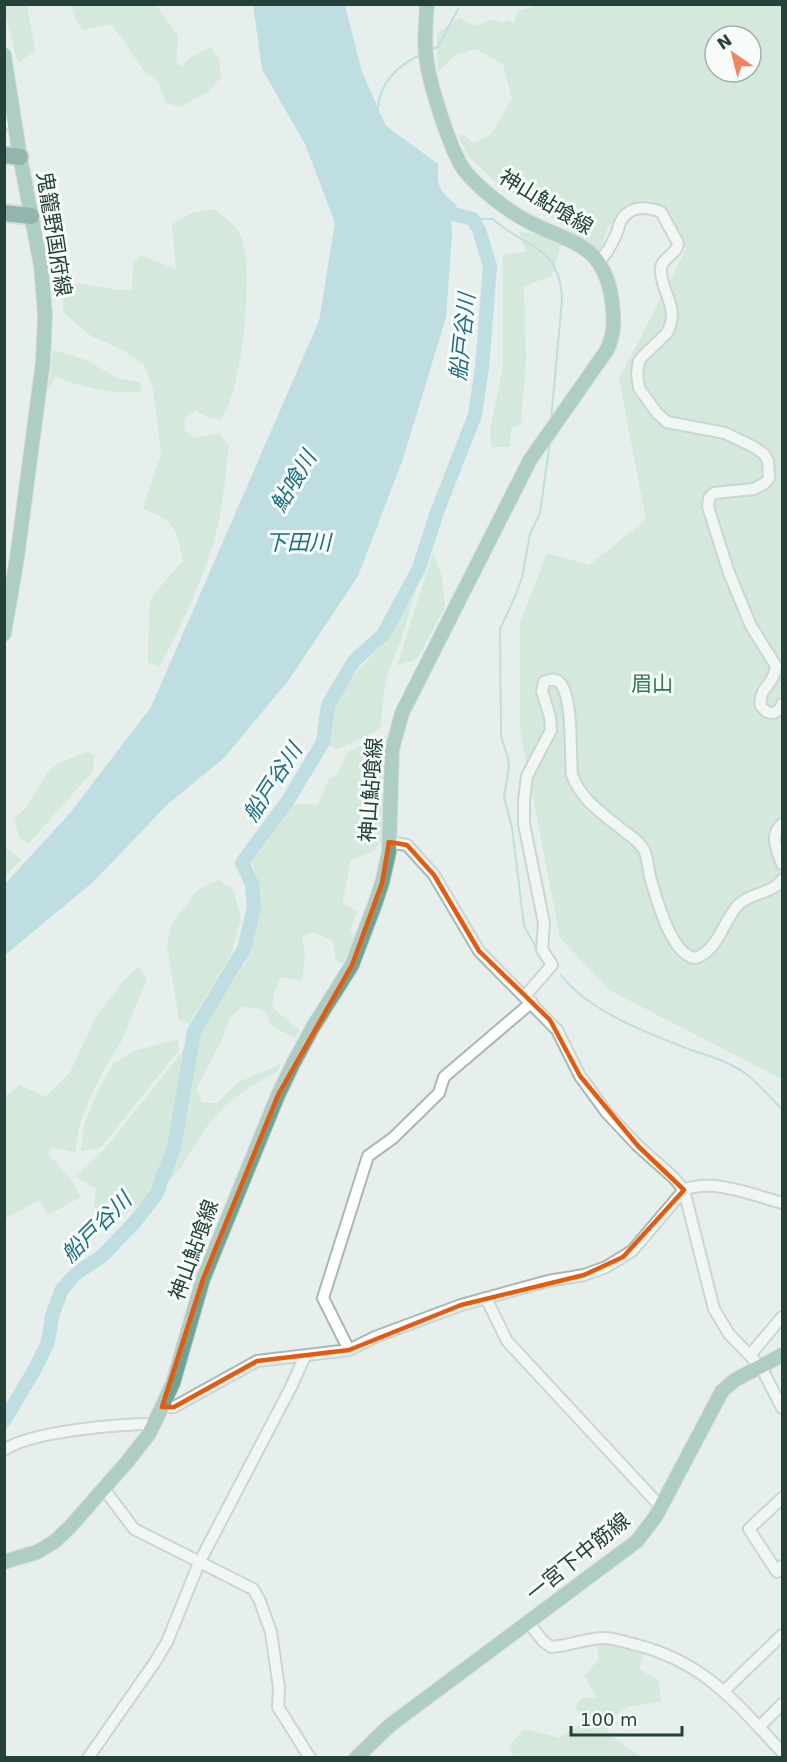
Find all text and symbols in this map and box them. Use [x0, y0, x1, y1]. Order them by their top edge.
north arrow [703, 24, 763, 84]
text: N [714, 31, 736, 54]
street label: 神山鮎喰線 [495, 165, 597, 239]
street label: 鬼籠野国府線 [32, 170, 76, 298]
water label: 船戸谷川 [445, 290, 480, 382]
water label: 鮎喰川 [266, 445, 322, 516]
water label: 下田川 [265, 530, 333, 555]
park label: 眉山 [631, 672, 673, 696]
water label: 船戸谷川 [238, 737, 308, 826]
street label: 神山鮎喰線 [355, 737, 387, 843]
water label: 船戸谷川 [56, 1186, 138, 1267]
street label: 神山鮎喰線 [165, 1197, 223, 1303]
street label: 一宮下中筋線 [521, 1508, 635, 1606]
scale bar [571, 1699, 682, 1737]
text: 100 m [580, 1709, 638, 1730]

